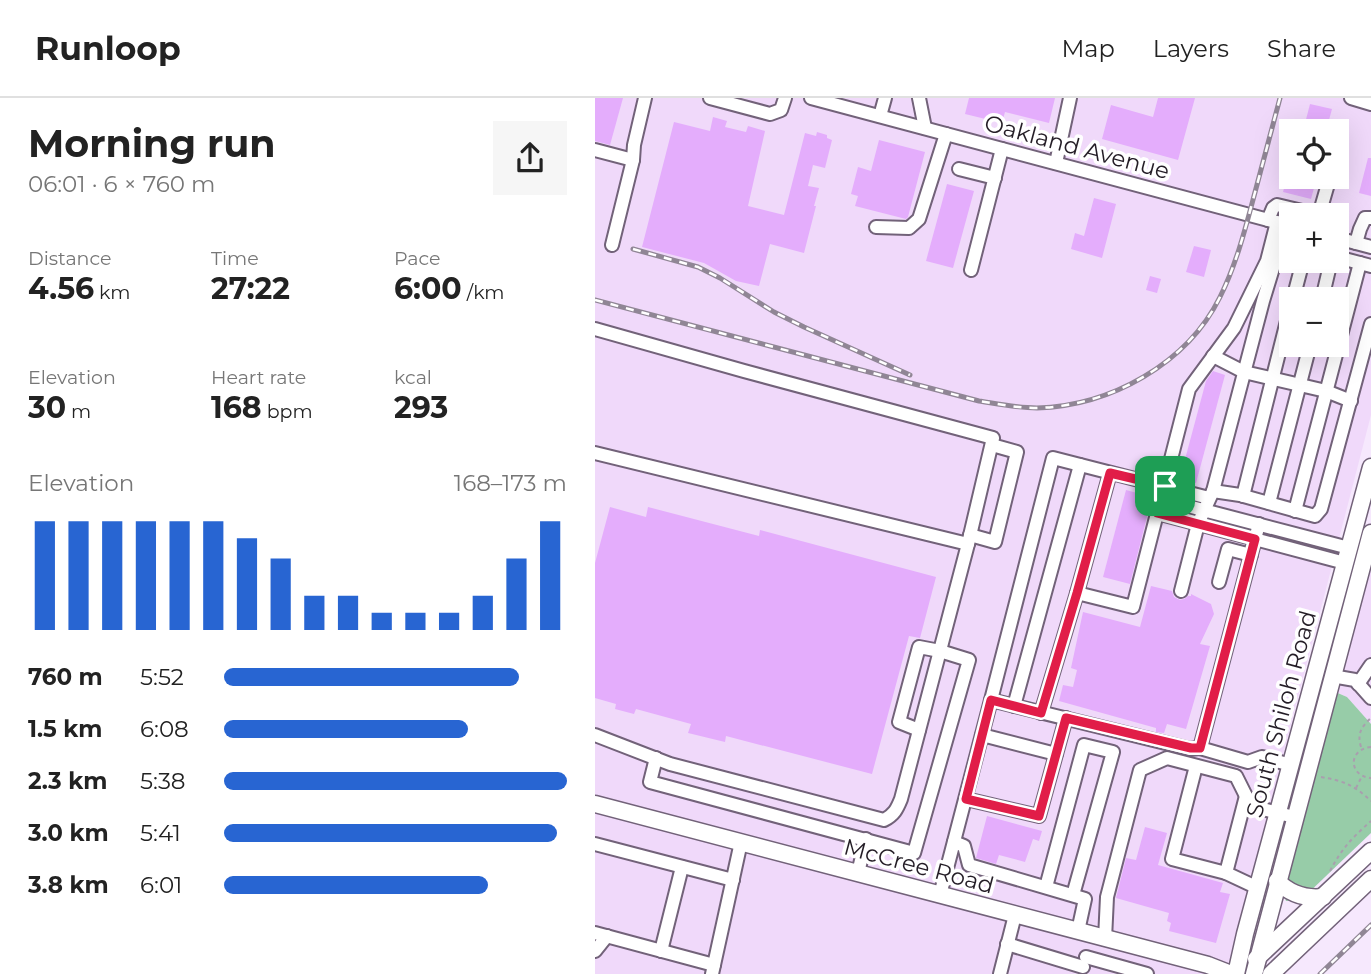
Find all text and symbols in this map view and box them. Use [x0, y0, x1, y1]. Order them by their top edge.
text: Runloop [35, 28, 181, 68]
text: Map [1061, 34, 1115, 63]
text: Layers [1153, 34, 1229, 63]
text: Share [1267, 34, 1336, 63]
street label: Oakland Avenue [981, 109, 1173, 185]
map controls [1279, 119, 1349, 357]
button: locate [1279, 119, 1349, 189]
text: Morning run [28, 120, 276, 167]
button: share [493, 121, 567, 195]
text: 06:01 · 6 × 760 m [28, 170, 216, 198]
button: + [1279, 203, 1349, 273]
text: Distance [28, 247, 111, 270]
text: Time [211, 247, 259, 270]
text: Pace [394, 247, 441, 270]
text: 4.56 [28, 270, 94, 307]
text: 27:22 [211, 270, 290, 307]
text: 6:00 [394, 270, 462, 307]
text: km [94, 281, 130, 304]
text: /km [462, 281, 505, 304]
button: − [1279, 287, 1349, 357]
text: Elevation [28, 366, 116, 389]
text: Heart rate [211, 366, 306, 389]
text: kcal [394, 366, 432, 389]
text: 30 [28, 389, 66, 426]
text: 168 [211, 389, 262, 426]
text: 293 [394, 389, 448, 426]
text: m [66, 400, 91, 423]
text: bpm [262, 400, 313, 423]
pin [1135, 456, 1195, 516]
icon: arrive [1146, 467, 1184, 505]
text: Elevation [28, 469, 134, 497]
text: 168–173 m [454, 469, 567, 497]
street label: South Shiloh Road [1240, 607, 1322, 821]
text: 760 m [28, 663, 103, 691]
text: 5:52 [140, 663, 184, 691]
text: 1.5 km [28, 715, 102, 743]
text: 6:08 [140, 715, 189, 743]
text: 2.3 km [28, 767, 107, 795]
text: 5:38 [140, 767, 186, 795]
text: 3.0 km [28, 819, 109, 847]
text: 5:41 [140, 819, 181, 847]
street label: McCree Road [841, 833, 997, 899]
text: 3.8 km [28, 871, 109, 899]
text: 6:01 [140, 871, 182, 899]

